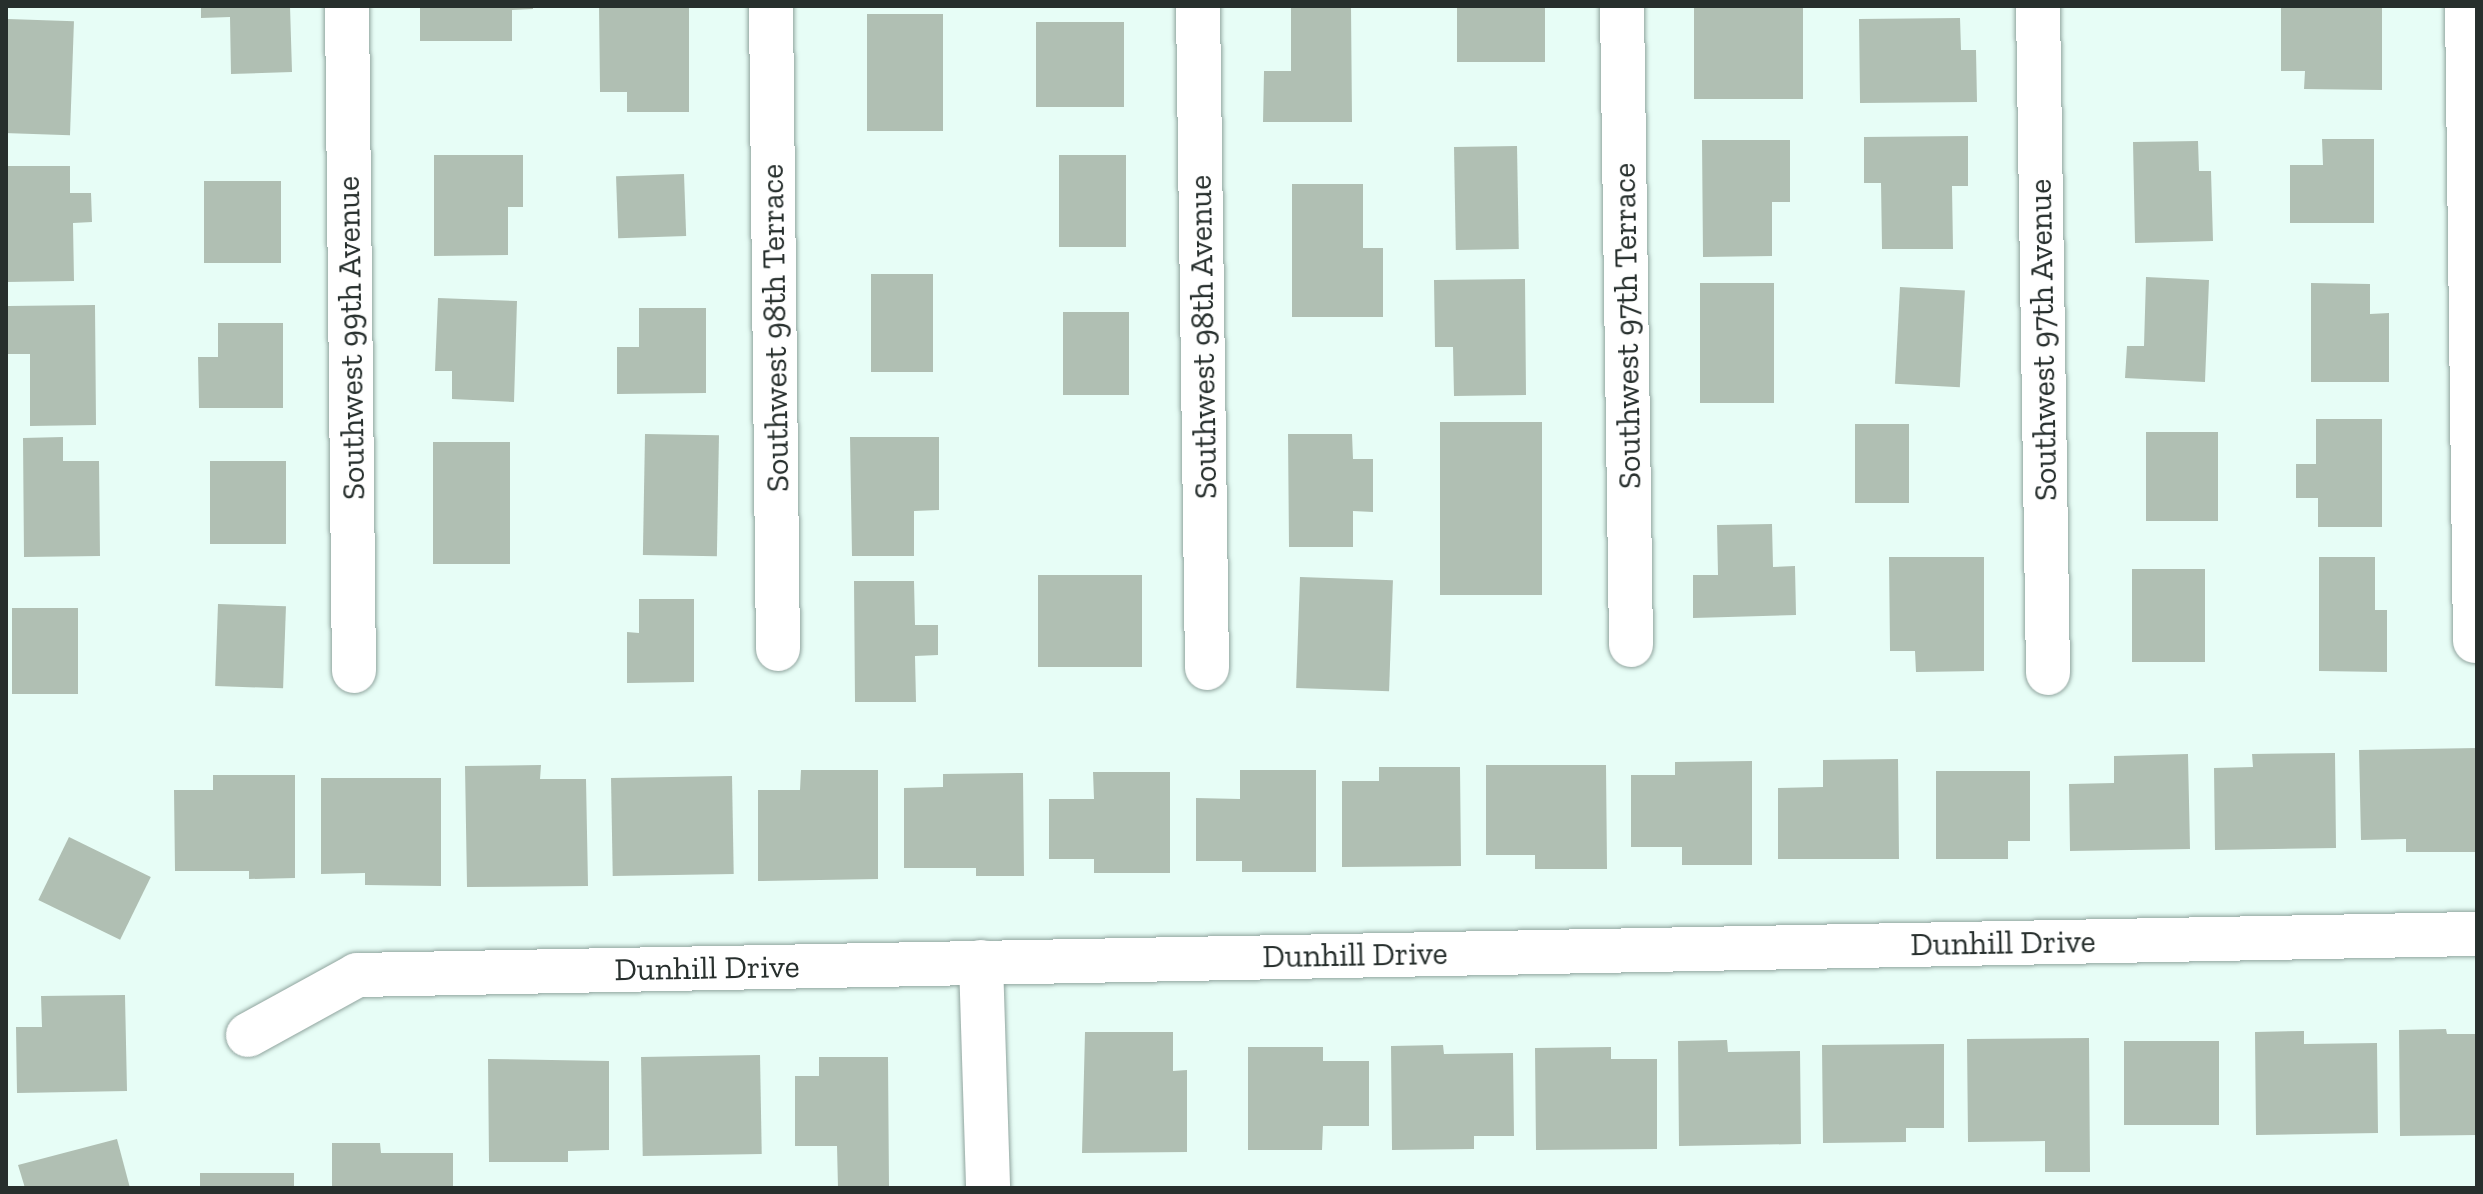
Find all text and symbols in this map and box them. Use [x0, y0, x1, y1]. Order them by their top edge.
street label: Southwest 97th Terrace [1605, 162, 1649, 490]
street label: Southwest 98th Terrace [753, 163, 797, 493]
street label: Southwest 98th Avenue [1181, 174, 1225, 500]
street label: Southwest 99th Avenue [329, 175, 373, 501]
street label: Southwest 97th Avenue [2021, 178, 2065, 502]
street label: Dunhill Drive [1910, 922, 2096, 964]
street label: Dunhill Drive [1262, 934, 1448, 976]
street label: Dunhill Drive [614, 947, 800, 989]

